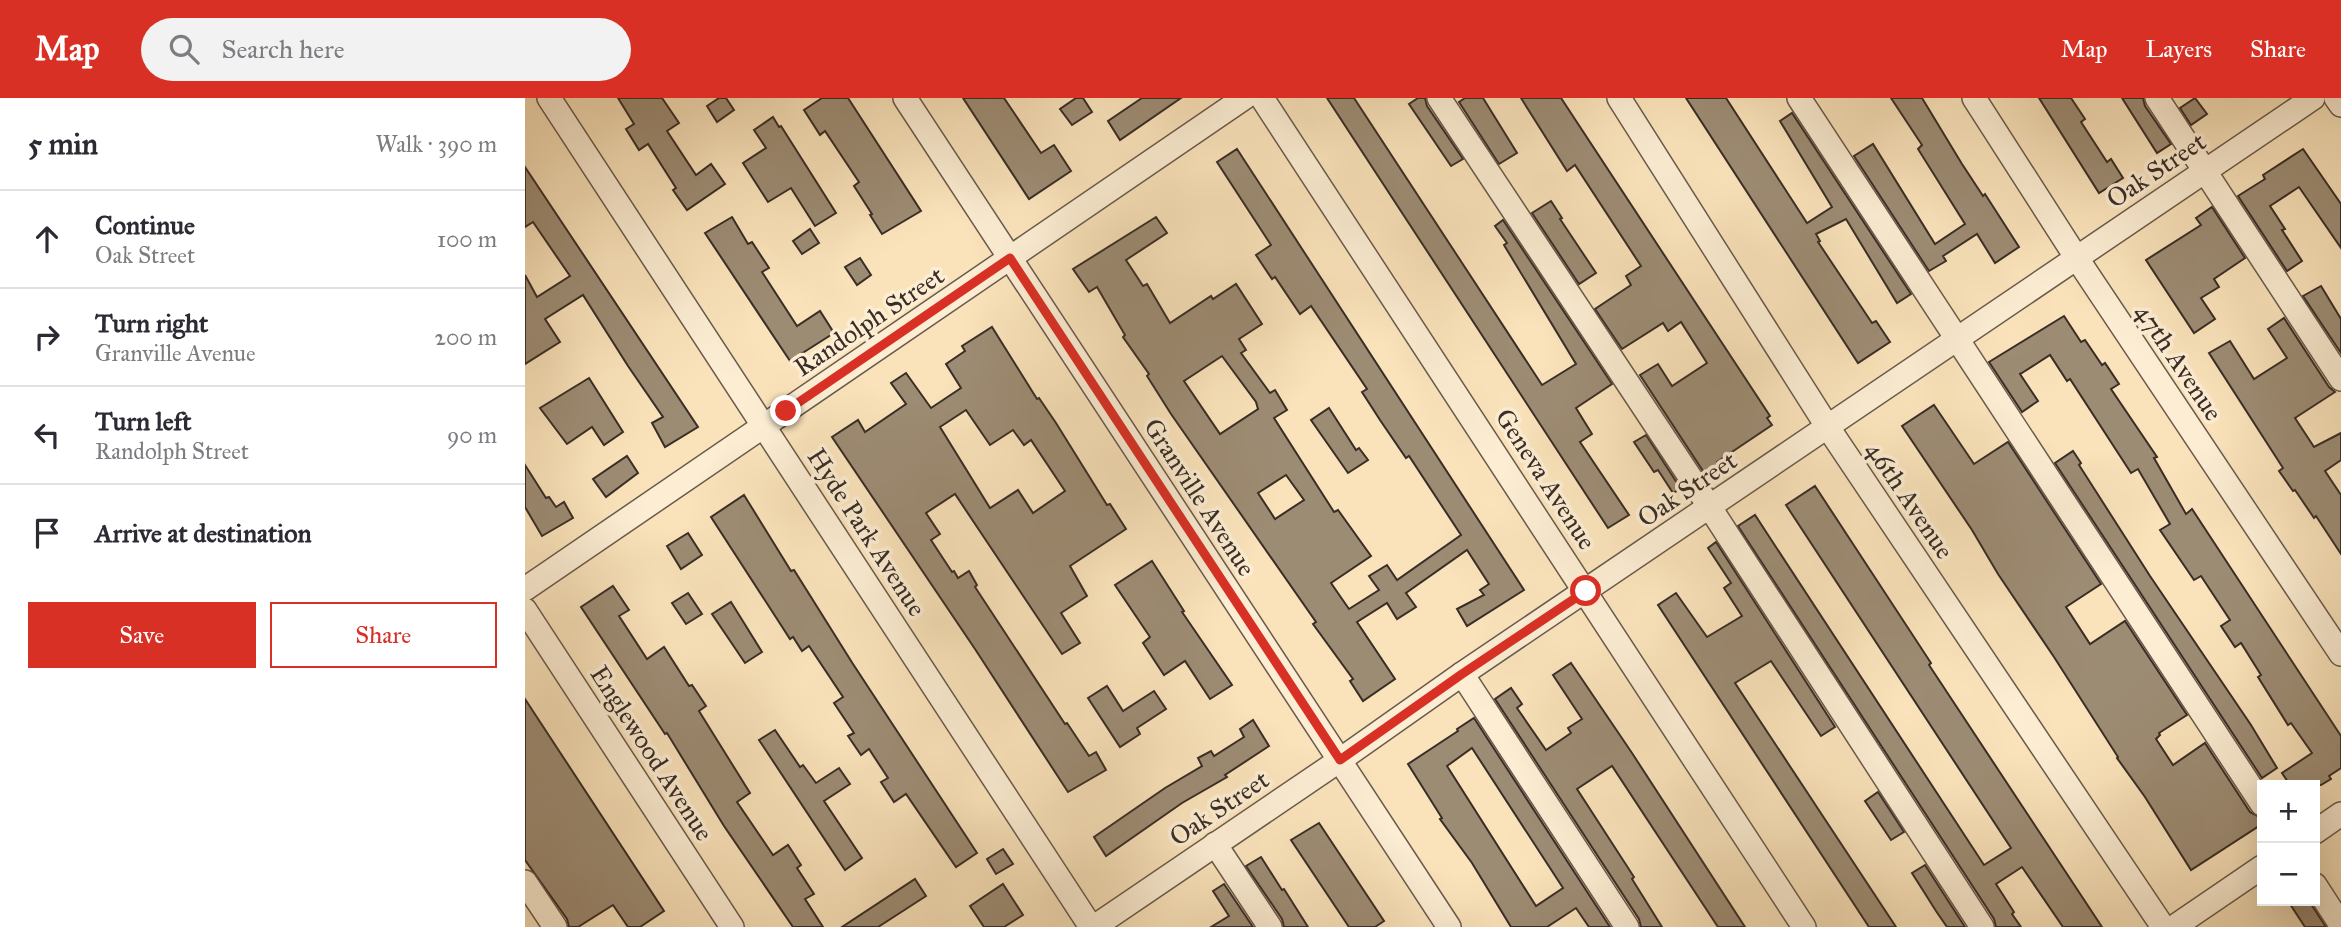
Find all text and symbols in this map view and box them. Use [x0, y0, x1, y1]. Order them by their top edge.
search box [141, 18, 631, 81]
text: Map [35, 29, 99, 69]
icon: search [165, 30, 203, 68]
text: Search here [221, 33, 345, 65]
text: Map [2061, 34, 2108, 64]
text: Layers [2146, 34, 2212, 64]
text: Share [2250, 34, 2306, 64]
street label: Oak Street [2100, 125, 2212, 215]
text: 5 min [28, 126, 98, 162]
text: Walk · 390 m [376, 130, 497, 158]
text: Continue [95, 209, 195, 241]
icon: ahead [28, 220, 66, 258]
text: 100 m [437, 225, 497, 253]
text: Oak Street [95, 241, 195, 269]
street label: Randolph Street [788, 259, 950, 383]
street label: 47th Avenue [2128, 297, 2230, 427]
text: Turn right [95, 307, 208, 339]
icon: right [28, 318, 66, 356]
text: 200 m [435, 323, 497, 351]
text: Granville Avenue [95, 339, 256, 367]
route end [770, 395, 801, 426]
street label: Geneva Avenue [1489, 402, 1604, 556]
text: Turn left [95, 405, 191, 437]
street label: Granville Avenue [1137, 412, 1263, 582]
icon: left [28, 416, 66, 454]
text: 90 m [447, 421, 497, 449]
street label: 46th Avenue [1859, 435, 1961, 565]
text: Randolph Street [95, 437, 249, 465]
street label: Hyde Park Avenue [801, 442, 933, 622]
street label: Oak Street [1631, 444, 1743, 534]
icon: arrive [28, 514, 66, 552]
text: Arrive at destination [95, 517, 312, 549]
route start [1570, 575, 1601, 606]
button: Save [28, 602, 256, 668]
button: Share [270, 602, 497, 668]
street label: Englewood Avenue [583, 659, 721, 847]
street label: Oak Street [1163, 763, 1275, 853]
map controls [2257, 780, 2320, 906]
button: + [2257, 780, 2320, 843]
button: − [2257, 843, 2320, 906]

